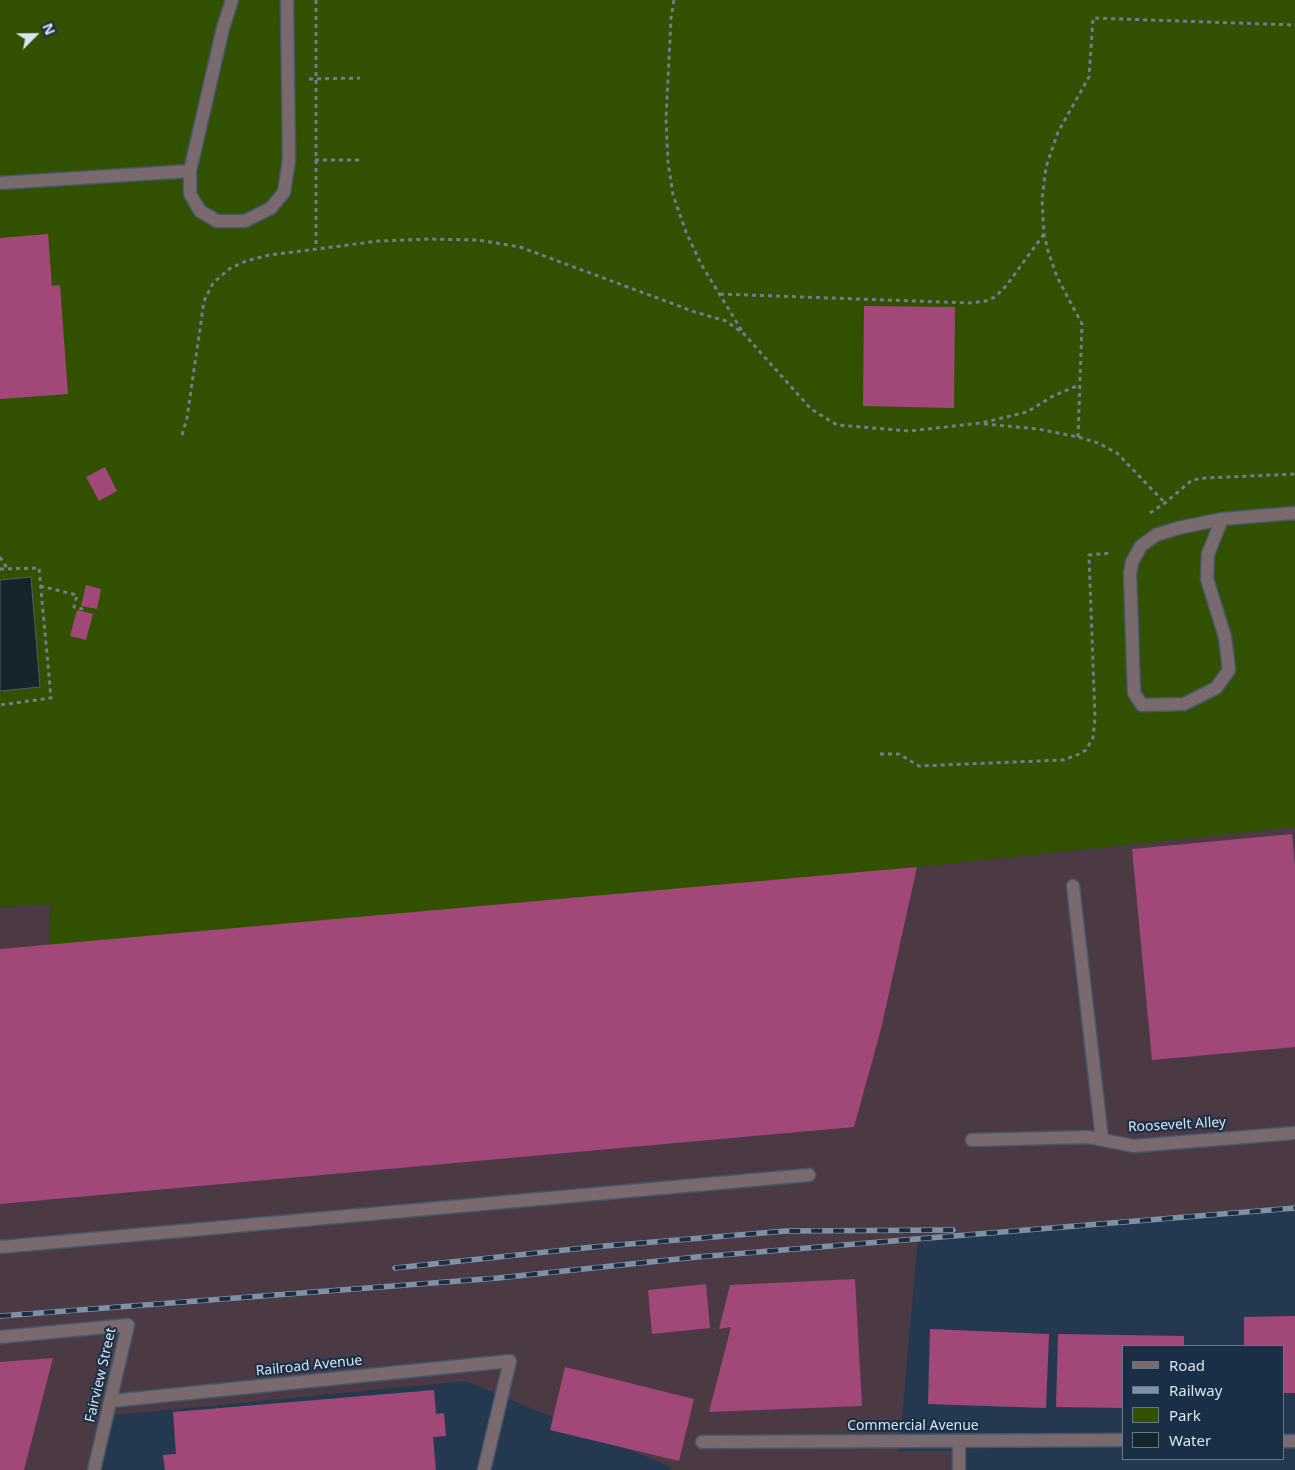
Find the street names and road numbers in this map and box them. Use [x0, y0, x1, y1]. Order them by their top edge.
street label: Roosevelt Alley [1128, 1114, 1226, 1136]
street label: Fairview Street [82, 1326, 120, 1424]
street label: Railroad Avenue [255, 1352, 363, 1380]
street label: Commercial Avenue [847, 1418, 979, 1434]

